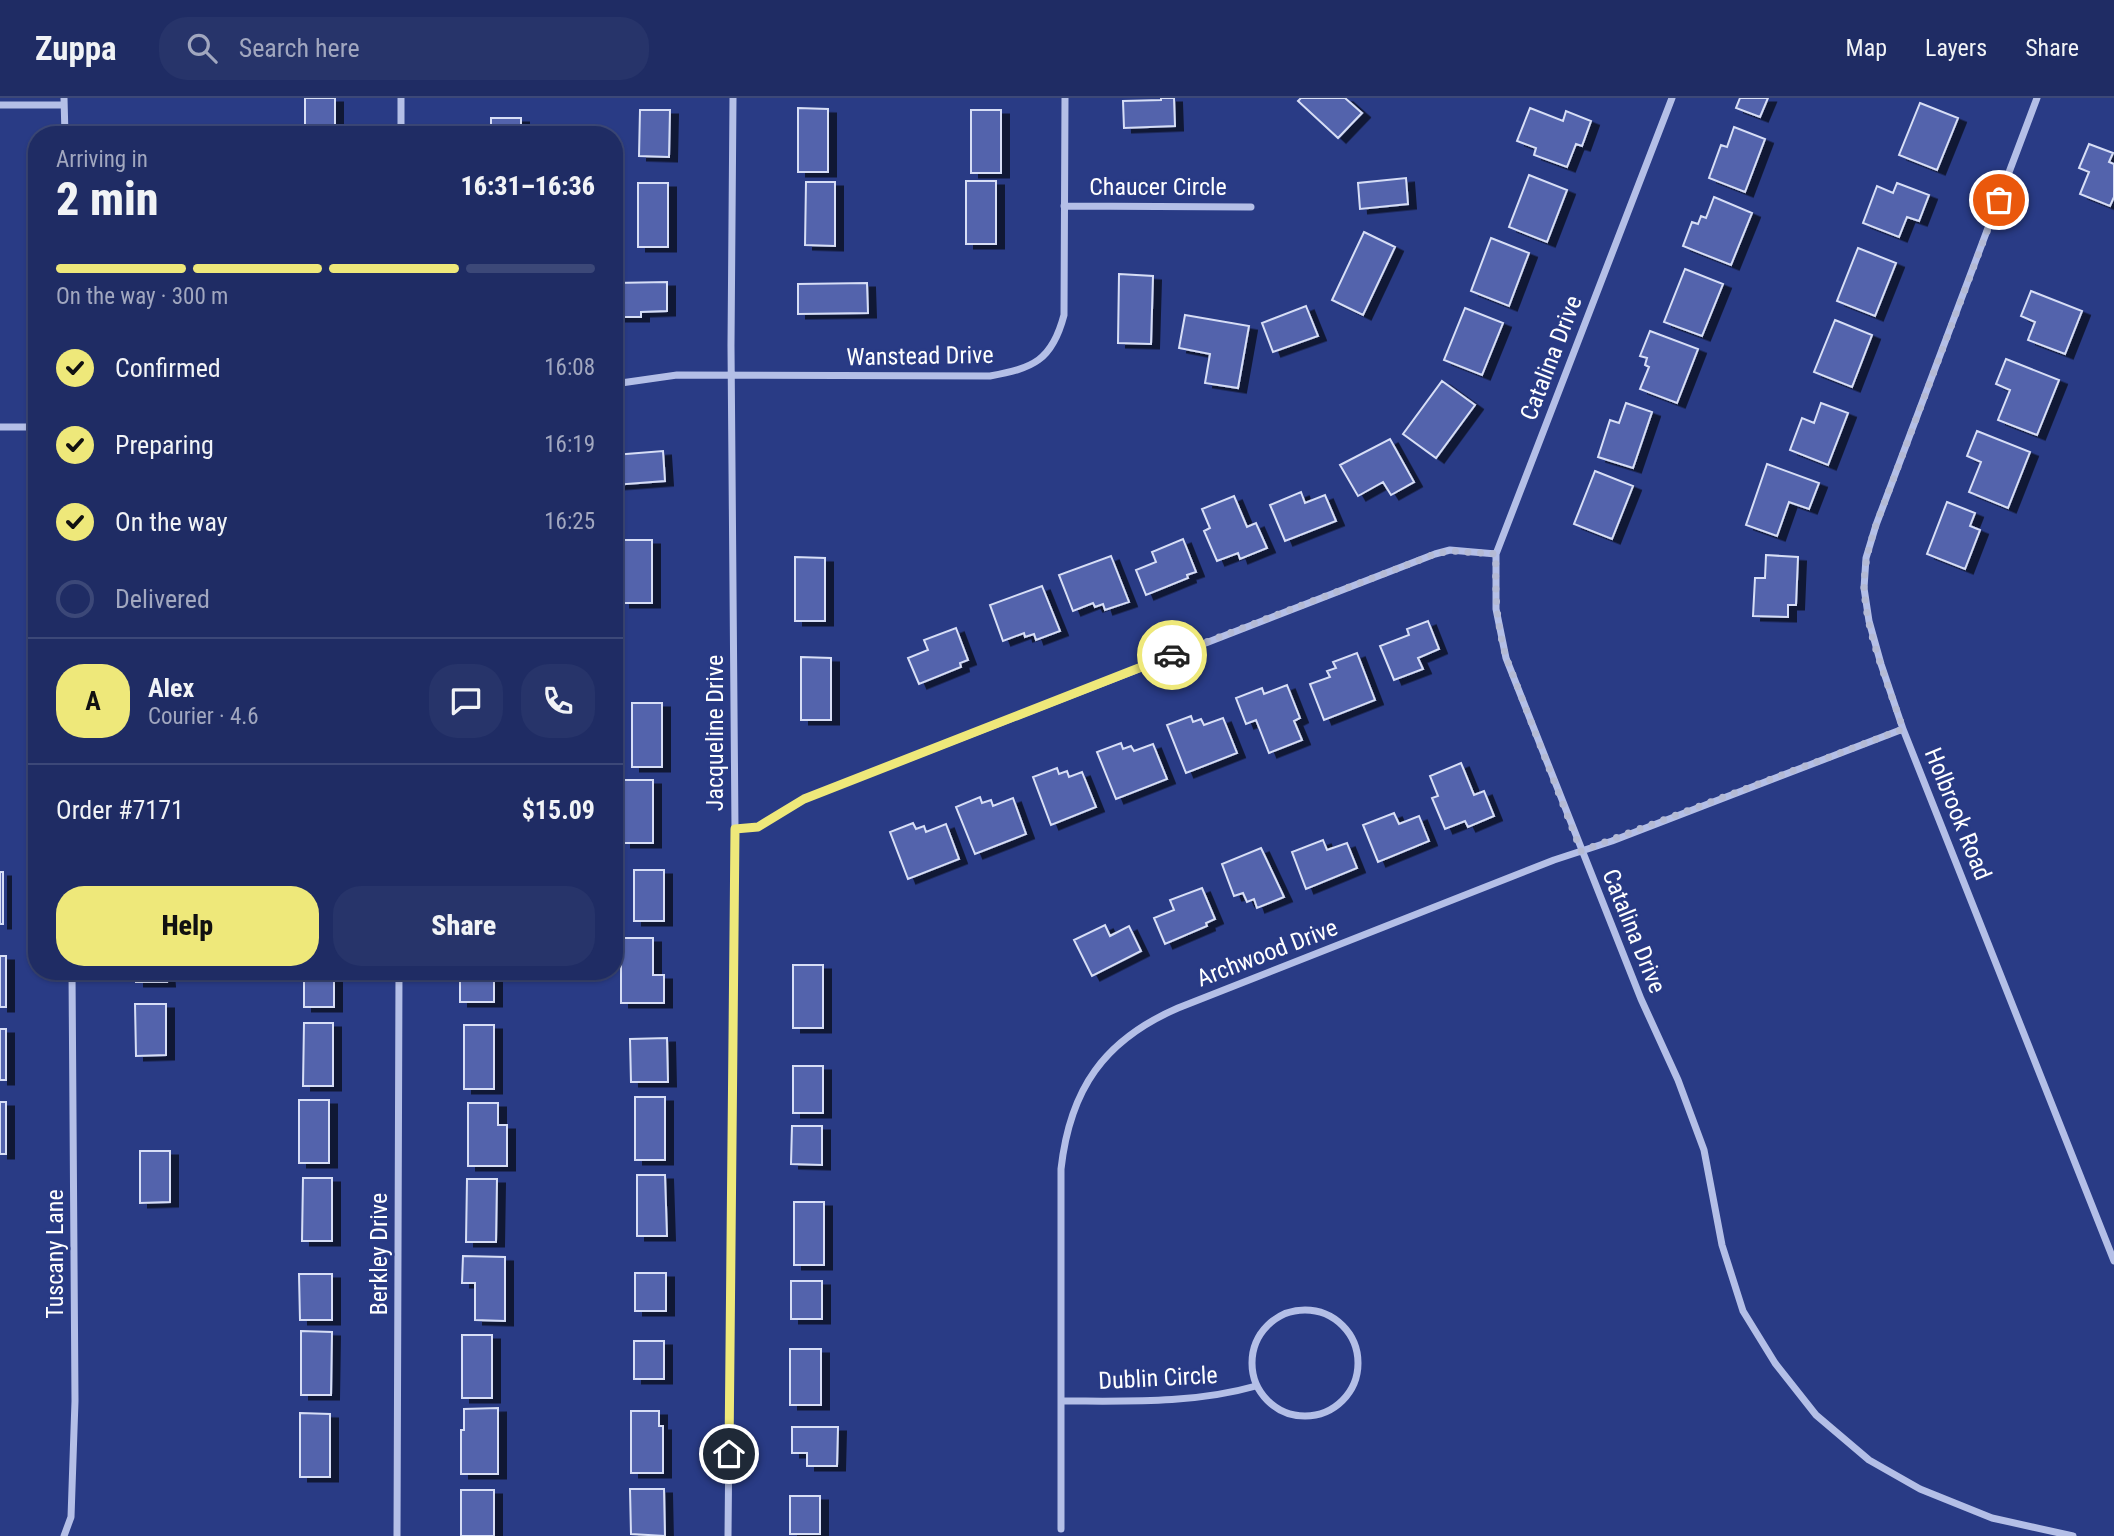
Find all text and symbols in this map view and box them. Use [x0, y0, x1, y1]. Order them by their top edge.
search box [159, 17, 649, 80]
text: Zuppa [35, 29, 117, 68]
icon: search [183, 29, 221, 67]
text: Search here [239, 33, 360, 63]
text: Map [1846, 34, 1887, 62]
text: Layers [1925, 34, 1987, 62]
text: Share [2025, 34, 2079, 62]
text: Arriving in [56, 146, 148, 173]
pin [1969, 170, 2029, 230]
text: 16:31–16:36 [461, 171, 595, 201]
text: 2 min [56, 172, 159, 226]
street label: Chaucer Circle [1089, 173, 1227, 201]
icon: bag [1980, 181, 2018, 219]
text: On the way · 300 m [56, 283, 228, 310]
street label: Catalina Drive [1514, 292, 1588, 424]
street label: Wanstead Drive [846, 341, 994, 371]
icon: check [56, 349, 94, 387]
text: Confirmed [115, 353, 221, 383]
text: 16:08 [544, 354, 595, 381]
icon: check [56, 426, 94, 464]
text: Preparing [115, 430, 214, 460]
text: 16:19 [544, 431, 595, 458]
icon: check [56, 503, 94, 541]
text: On the way [115, 507, 228, 537]
text: 16:25 [544, 508, 595, 535]
text: Delivered [115, 584, 210, 614]
courier [1137, 620, 1207, 690]
icon: car [1153, 636, 1191, 674]
street label: Jacqueline Drive [701, 655, 729, 811]
button: chat [429, 664, 503, 738]
button: phone [521, 664, 595, 738]
text: Alex [148, 673, 194, 703]
text: A [85, 686, 101, 716]
text: Courier · 4.6 [148, 703, 259, 730]
street label: Holbrook Road [1919, 744, 1997, 884]
text: Order #7171 [56, 795, 184, 825]
text: $15.09 [522, 795, 595, 825]
street label: Catalina Drive [1596, 865, 1672, 997]
button: Help [56, 886, 319, 966]
button: Share [333, 886, 595, 966]
street label: Archwood Drive [1193, 913, 1341, 993]
street label: Tuscany Lane [41, 1189, 69, 1319]
street label: Berkley Drive [365, 1193, 393, 1315]
street label: Dublin Circle [1098, 1361, 1218, 1395]
pin [699, 1424, 759, 1484]
icon: home [710, 1435, 748, 1473]

